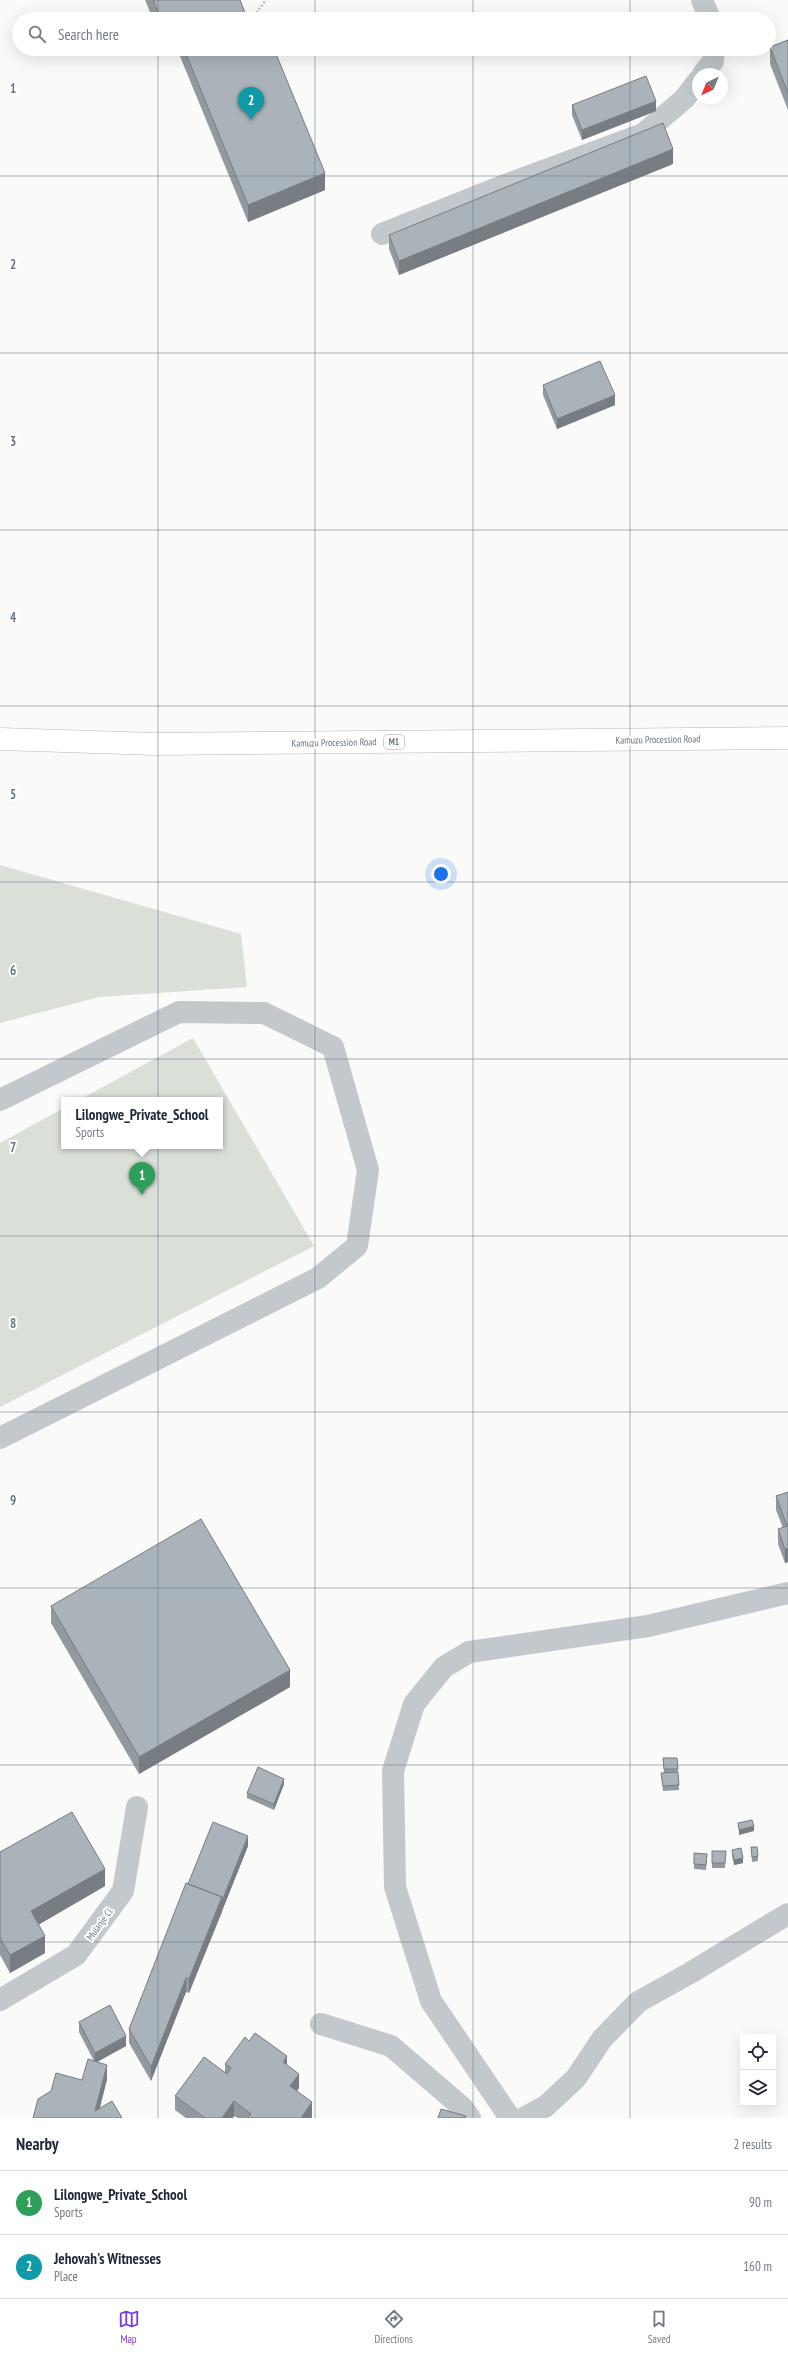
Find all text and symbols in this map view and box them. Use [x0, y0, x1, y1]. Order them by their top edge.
search box [12, 12, 776, 56]
icon: search [26, 23, 48, 45]
text: Search here [58, 25, 119, 44]
north arrow [692, 68, 728, 104]
text: 1 [10, 80, 16, 97]
pin: 2 [238, 87, 264, 120]
text: 2 [10, 256, 16, 273]
text: 3 [10, 433, 16, 450]
text: 4 [10, 609, 17, 626]
street label: Kamuzu Procession Road [615, 732, 701, 747]
street label: Kamuzu Procession Road [291, 735, 377, 750]
road number: M1 [384, 735, 404, 749]
text: 5 [10, 786, 16, 803]
your location [431, 864, 451, 884]
text: 6 [10, 962, 16, 979]
popup [61, 1097, 223, 1149]
text: Lilongwe_Private_School [75, 1105, 209, 1124]
text: Sports [75, 1124, 104, 1141]
text: 7 [10, 1139, 16, 1156]
pin: 1 [129, 1162, 155, 1195]
text: 8 [10, 1315, 16, 1332]
text: 9 [10, 1492, 16, 1509]
street label: Mulanje Cl [83, 1905, 116, 1943]
map controls [740, 2034, 776, 2106]
button: locate [740, 2034, 776, 2070]
button: layers [740, 2070, 776, 2106]
text: Nearby [16, 2133, 59, 2155]
text: 2 results [733, 2136, 772, 2153]
text: Lilongwe_Private_School [54, 2185, 187, 2204]
text: 1 [26, 2194, 32, 2211]
text: 90 m [749, 2194, 772, 2211]
text: Sports [54, 2204, 83, 2221]
text: Jehovah's Witnesses [54, 2249, 161, 2268]
text: 2 [26, 2258, 32, 2275]
text: 160 m [743, 2258, 772, 2275]
text: Place [54, 2268, 78, 2285]
tab: Map [118, 2308, 140, 2346]
tab: Directions [375, 2308, 413, 2346]
tab: Saved [648, 2308, 670, 2346]

